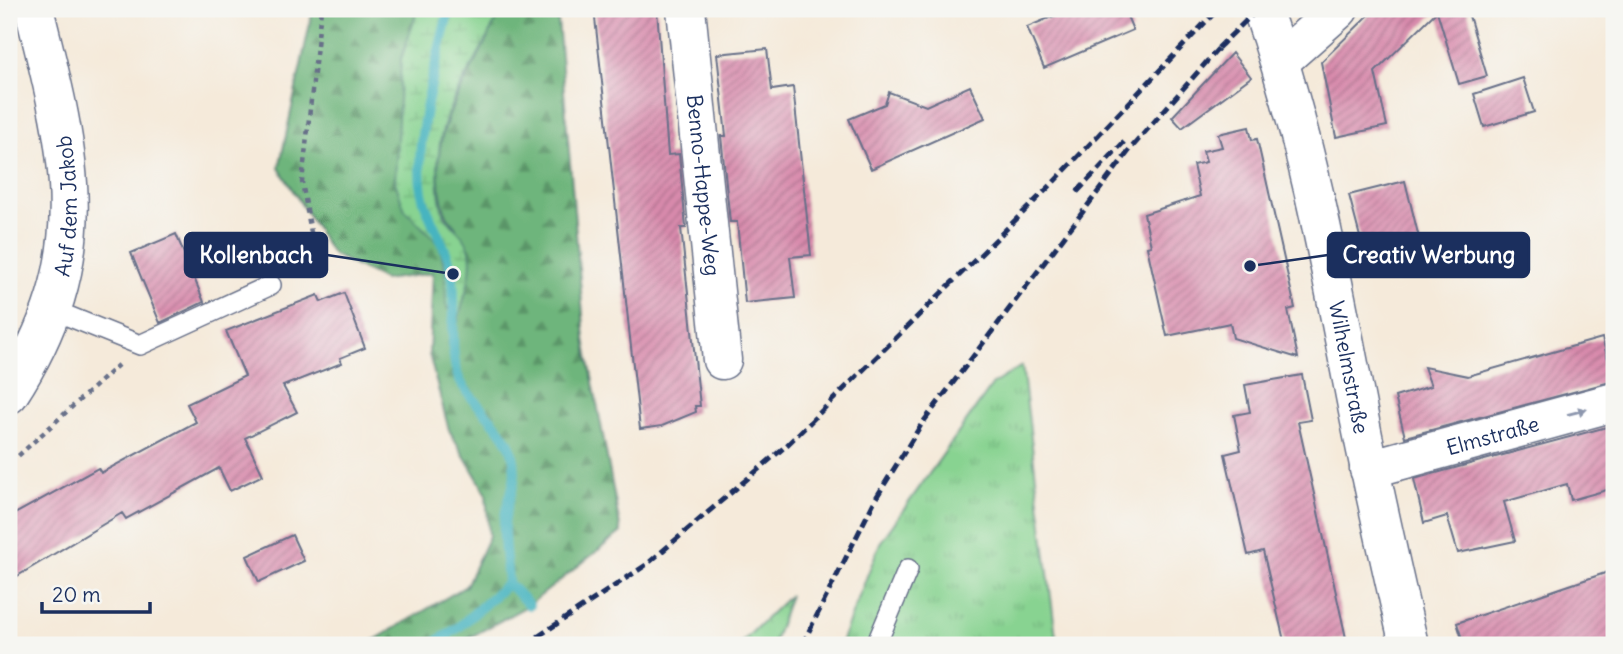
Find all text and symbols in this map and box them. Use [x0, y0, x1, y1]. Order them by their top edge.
street label: Benno-Happe-Weg [681, 93, 727, 277]
street label: Auf dem Jakob [48, 134, 82, 279]
callout: Kollenbach [185, 233, 327, 277]
callout: Creativ Werbung [1328, 233, 1529, 277]
text: Kollenbach [199, 240, 313, 269]
text: Creativ Werbung [1343, 240, 1515, 269]
street label: Wilhelmstraße [1323, 298, 1376, 436]
one-way arrow [1566, 406, 1588, 417]
street label: Elmstraße [1443, 410, 1542, 461]
scale bar [42, 570, 150, 614]
text: 20 m [52, 581, 101, 608]

